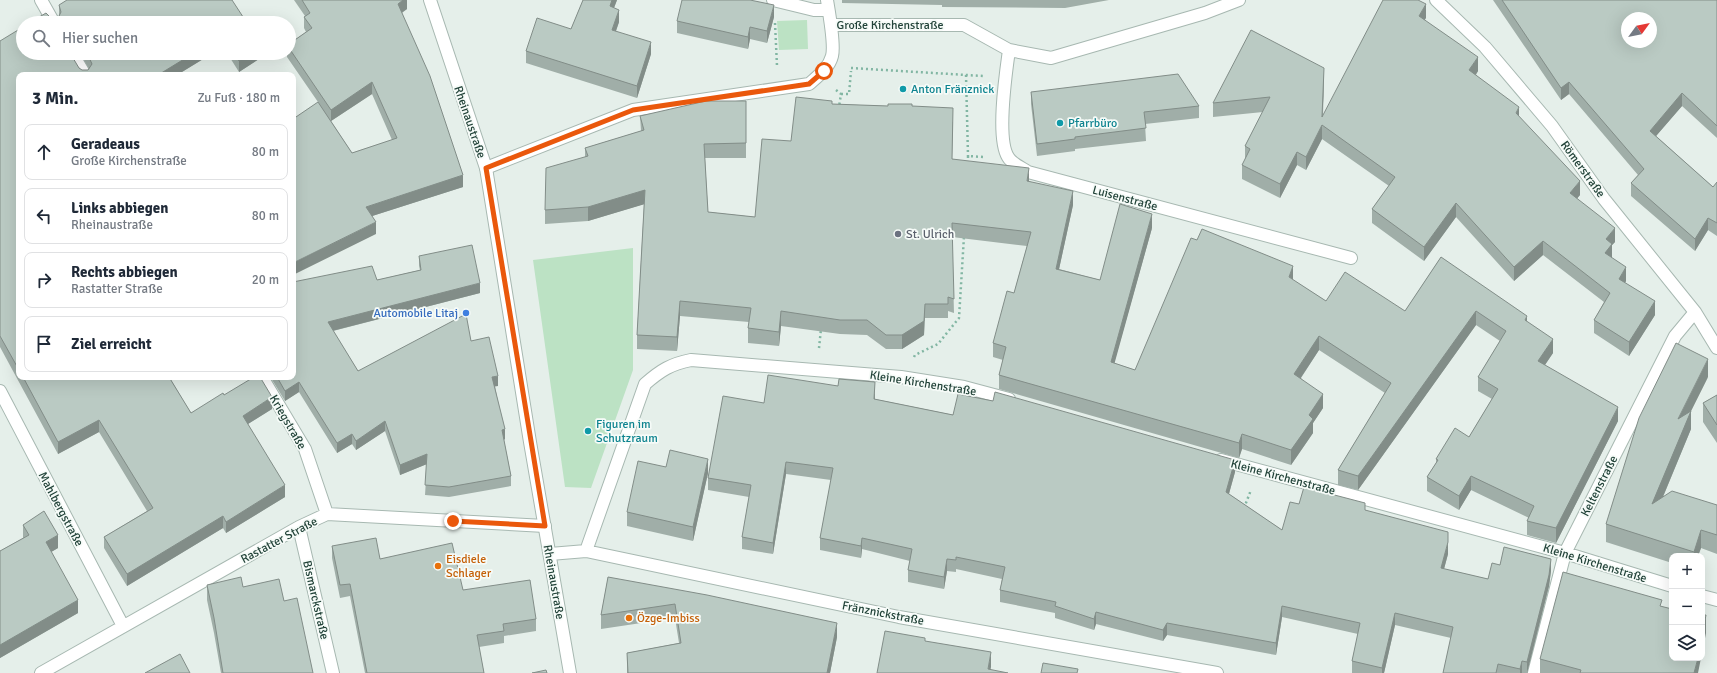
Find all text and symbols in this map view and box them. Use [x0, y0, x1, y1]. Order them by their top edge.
north arrow [1621, 12, 1657, 48]
search box [16, 16, 296, 60]
street label: Große Kirchenstraße [837, 18, 943, 33]
icon: search [30, 27, 52, 49]
text: Hier suchen [62, 29, 138, 47]
route start [815, 62, 833, 80]
place label: Anton Fränznick [911, 82, 994, 97]
street label: Rheinaustraße [450, 84, 489, 160]
marker: Anton Fränznick [898, 84, 908, 94]
text: 3 Min. [32, 88, 78, 109]
text: Zu Fuß · 180 m [197, 90, 280, 106]
place label: Pfarrbüro [1068, 116, 1117, 131]
marker: Pfarrbüro [1055, 118, 1065, 128]
text: Geradeaus [71, 135, 140, 153]
street label: Römerstraße [1557, 138, 1608, 201]
icon: ahead [33, 141, 55, 163]
text: 80 m [252, 144, 279, 160]
text: Große Kirchenstraße [71, 153, 187, 169]
street label: Luisenstraße [1091, 183, 1159, 214]
text: Links abbiegen [71, 199, 168, 217]
icon: left [33, 205, 55, 227]
text: 80 m [252, 208, 279, 224]
text: Rheinaustraße [71, 217, 153, 233]
place label: St. Ulrich [906, 227, 954, 242]
marker: St. Ulrich [893, 229, 903, 239]
text: Rechts abbiegen [71, 263, 178, 281]
icon: right [33, 269, 55, 291]
text: 20 m [252, 272, 279, 288]
text: Rastatter Straße [71, 281, 163, 297]
place label: Automobile Litaj [374, 306, 458, 321]
marker: Automobile Litaj [461, 308, 471, 318]
icon: arrive [33, 333, 55, 355]
text: Ziel erreicht [71, 335, 152, 353]
street label: Kleine Kirchenstraße [869, 368, 977, 399]
street label: Kriegstraße [266, 392, 309, 452]
place label: Figuren im Schutzraum [596, 417, 658, 446]
marker: Figuren im Schutzraum [583, 426, 593, 436]
street label: Keltenstraße [1578, 453, 1621, 519]
street label: Kleine Kirchenstraße [1229, 456, 1337, 499]
street label: Mahlbergstraße [35, 469, 86, 549]
route end [444, 512, 462, 530]
street label: Rastatter Straße [238, 514, 320, 567]
street label: Kleine Kirchenstraße [1541, 541, 1649, 586]
street label: Rheinaustraße [540, 544, 567, 621]
place label: Eisdiele Schlager [446, 552, 492, 581]
map controls [1669, 553, 1705, 661]
button: + [1669, 553, 1705, 589]
street label: Bismarckstraße [299, 559, 332, 641]
marker: Eisdiele Schlager [433, 561, 443, 571]
button: − [1669, 589, 1705, 625]
street label: Fränznickstraße [841, 598, 925, 629]
place label: Özge-Imbiss [637, 611, 700, 626]
marker: Özge-Imbiss [624, 613, 634, 623]
button: layers [1669, 625, 1705, 661]

